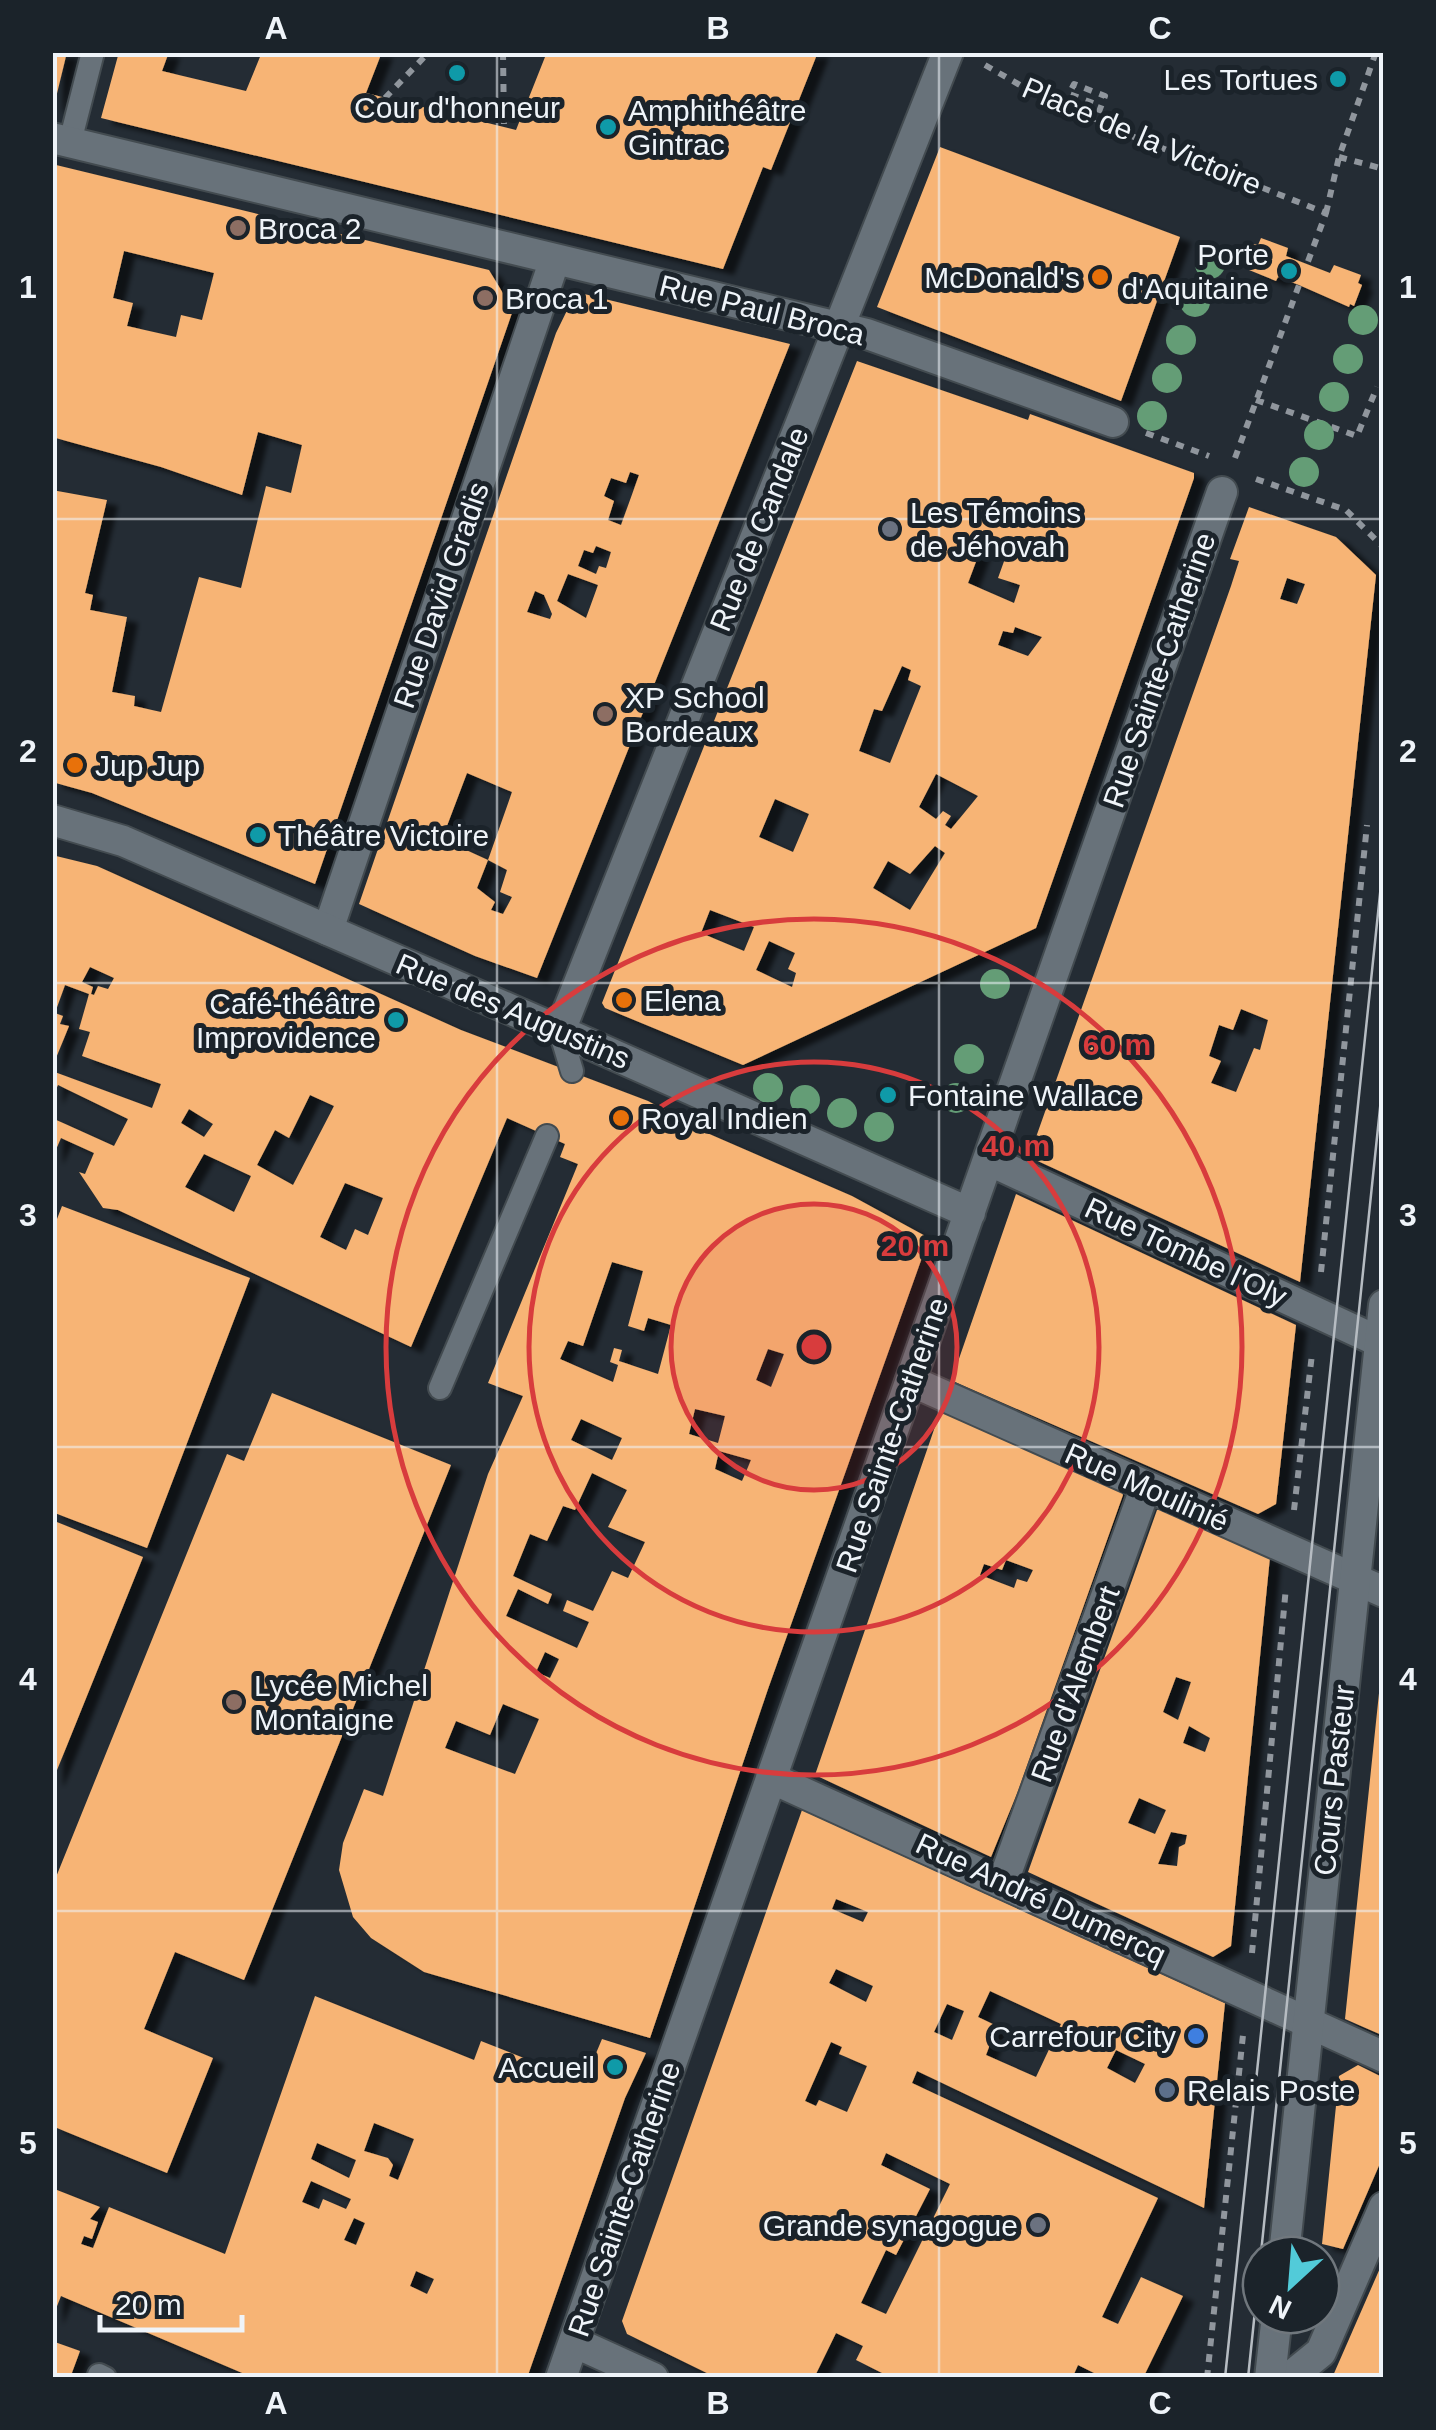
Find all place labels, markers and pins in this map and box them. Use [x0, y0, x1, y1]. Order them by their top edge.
marker: Cour d'honneur [446, 62, 468, 84]
place label: Les Tortues [1163, 63, 1318, 96]
marker: Les Tortues [1327, 68, 1349, 90]
place label: Cour d'honneur [354, 91, 560, 124]
place label: Amphithéâtre Gintrac [628, 94, 806, 161]
marker: Amphithéâtre Gintrac [597, 116, 619, 138]
place label: Broca 2 [258, 212, 361, 245]
marker: Broca 2 [227, 217, 249, 239]
place label: Porte d'Aquitaine [1121, 238, 1269, 305]
marker: Porte d'Aquitaine [1278, 260, 1300, 282]
place label: McDonald's [924, 261, 1080, 294]
marker: McDonald's [1089, 266, 1111, 288]
place label: Broca 1 [505, 282, 608, 315]
marker: Broca 1 [474, 287, 496, 309]
place label: Les Témoins de Jéhovah [910, 496, 1081, 563]
marker: Les Témoins de Jéhovah [879, 518, 901, 540]
place label: XP School Bordeaux [625, 681, 765, 748]
marker: XP School Bordeaux [594, 703, 616, 725]
place label: Jup Jup [95, 749, 200, 782]
marker: Jup Jup [64, 754, 86, 776]
place label: Théâtre Victoire [278, 819, 489, 852]
marker: Théâtre Victoire [247, 824, 269, 846]
place label: Elena [644, 984, 721, 1017]
place label: Café-théâtre Improvidence [196, 987, 376, 1054]
marker: Elena [613, 989, 635, 1011]
marker: Café-théâtre Improvidence [385, 1009, 407, 1031]
place label: Fontaine Wallace [908, 1079, 1139, 1112]
marker: Fontaine Wallace [877, 1084, 899, 1106]
place label: Royal Indien [641, 1102, 808, 1135]
marker: Royal Indien [610, 1107, 632, 1129]
centre of rings [796, 1329, 832, 1365]
place label: Lycée Michel Montaigne [254, 1669, 428, 1736]
marker: Lycée Michel Montaigne [223, 1691, 245, 1713]
place label: Carrefour City [989, 2020, 1176, 2053]
marker: Carrefour City [1185, 2025, 1207, 2047]
place label: Accueil [498, 2051, 595, 2084]
marker: Accueil [604, 2056, 626, 2078]
place label: Relais Poste [1187, 2074, 1355, 2107]
marker: Relais Poste [1156, 2079, 1178, 2101]
place label: Grande synagogue [763, 2209, 1018, 2242]
marker: Grande synagogue [1027, 2214, 1049, 2236]

